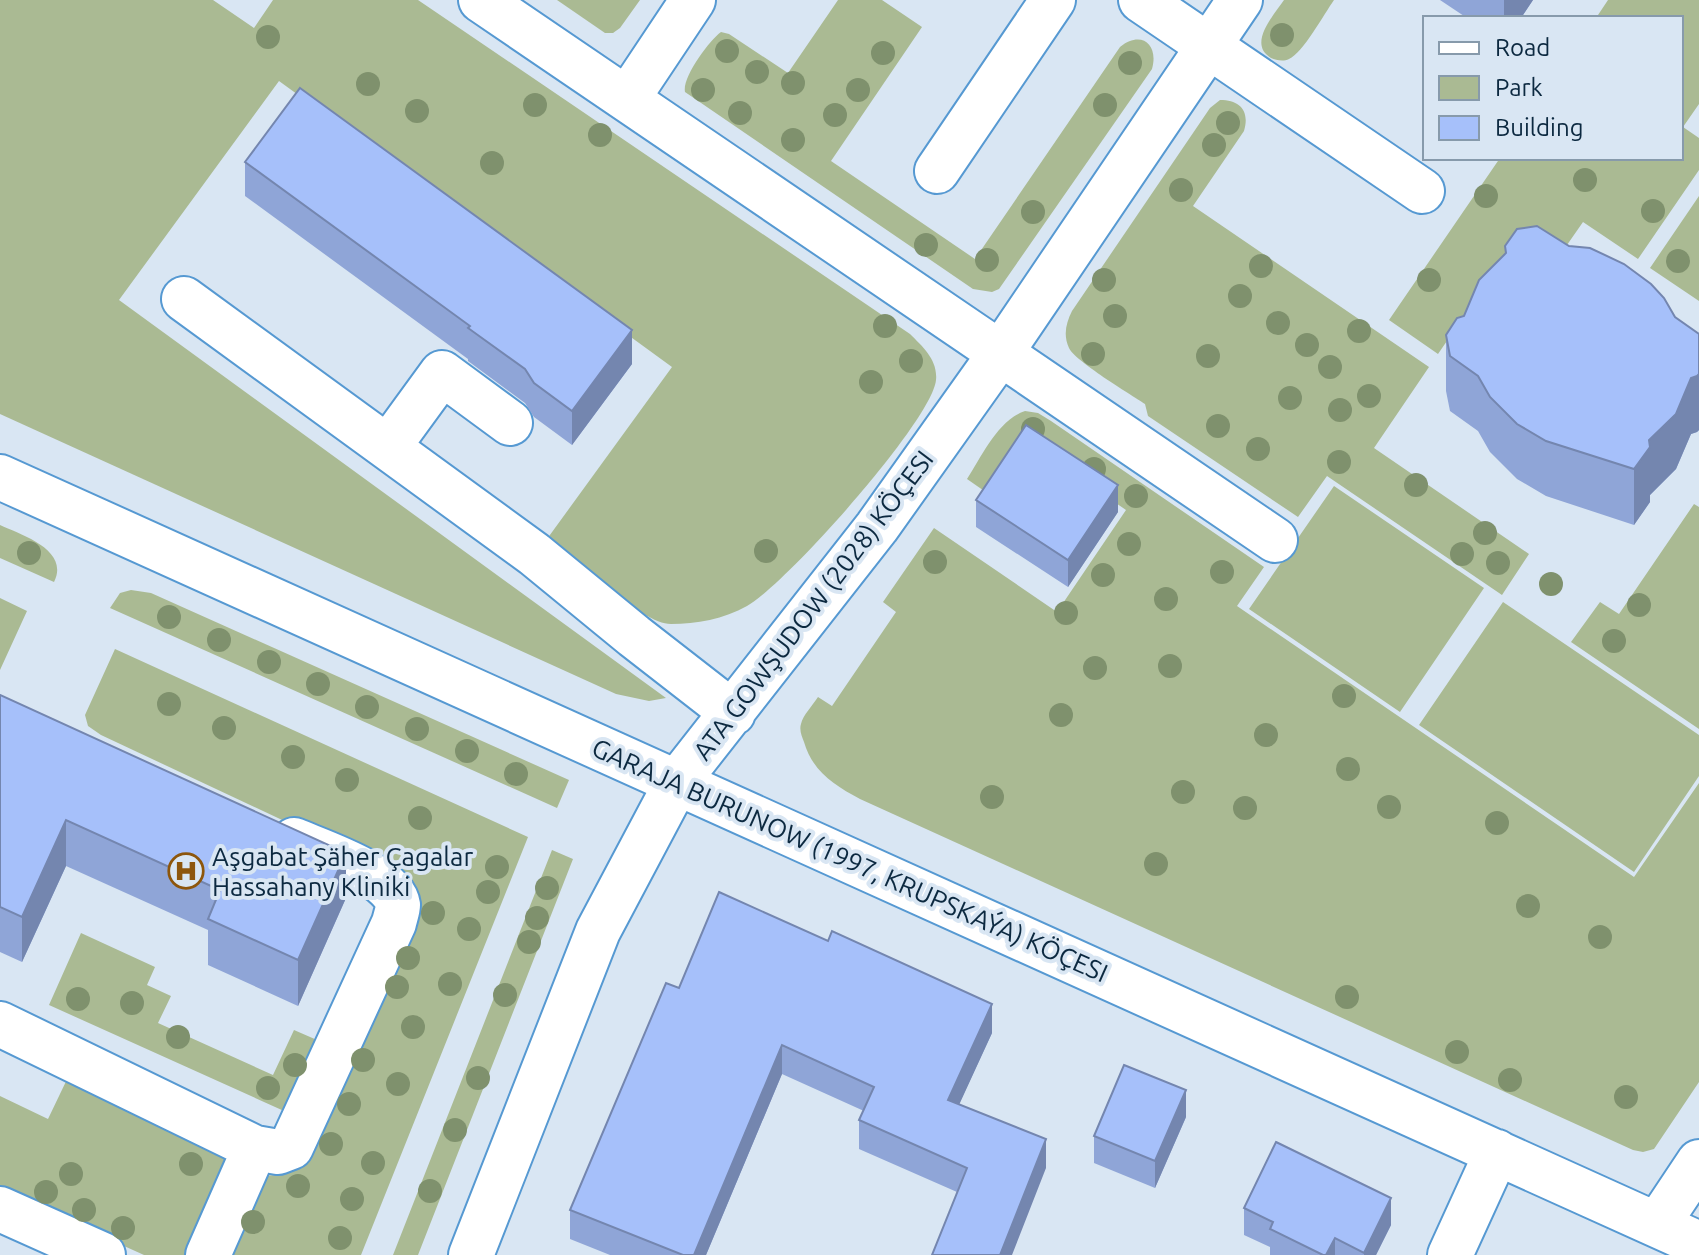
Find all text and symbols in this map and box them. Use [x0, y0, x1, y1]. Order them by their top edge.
legend [1423, 16, 1683, 160]
text: Road [1495, 34, 1550, 61]
text: Park [1495, 74, 1543, 101]
text: Building [1495, 114, 1583, 141]
street label: ATA GOWŞUDOW (2028) KÖÇESI [687, 445, 939, 765]
street label: GARAJA BURUNOW (1997, KRUPSKAÝA) KÖÇESI [588, 732, 1113, 987]
place label: Aşgabat Şäher Çagalar Hassahany Kliniki [212, 842, 473, 901]
hospital icon: Aşgabat Şäher Çagalar Hassahany Kliniki [167, 852, 205, 890]

